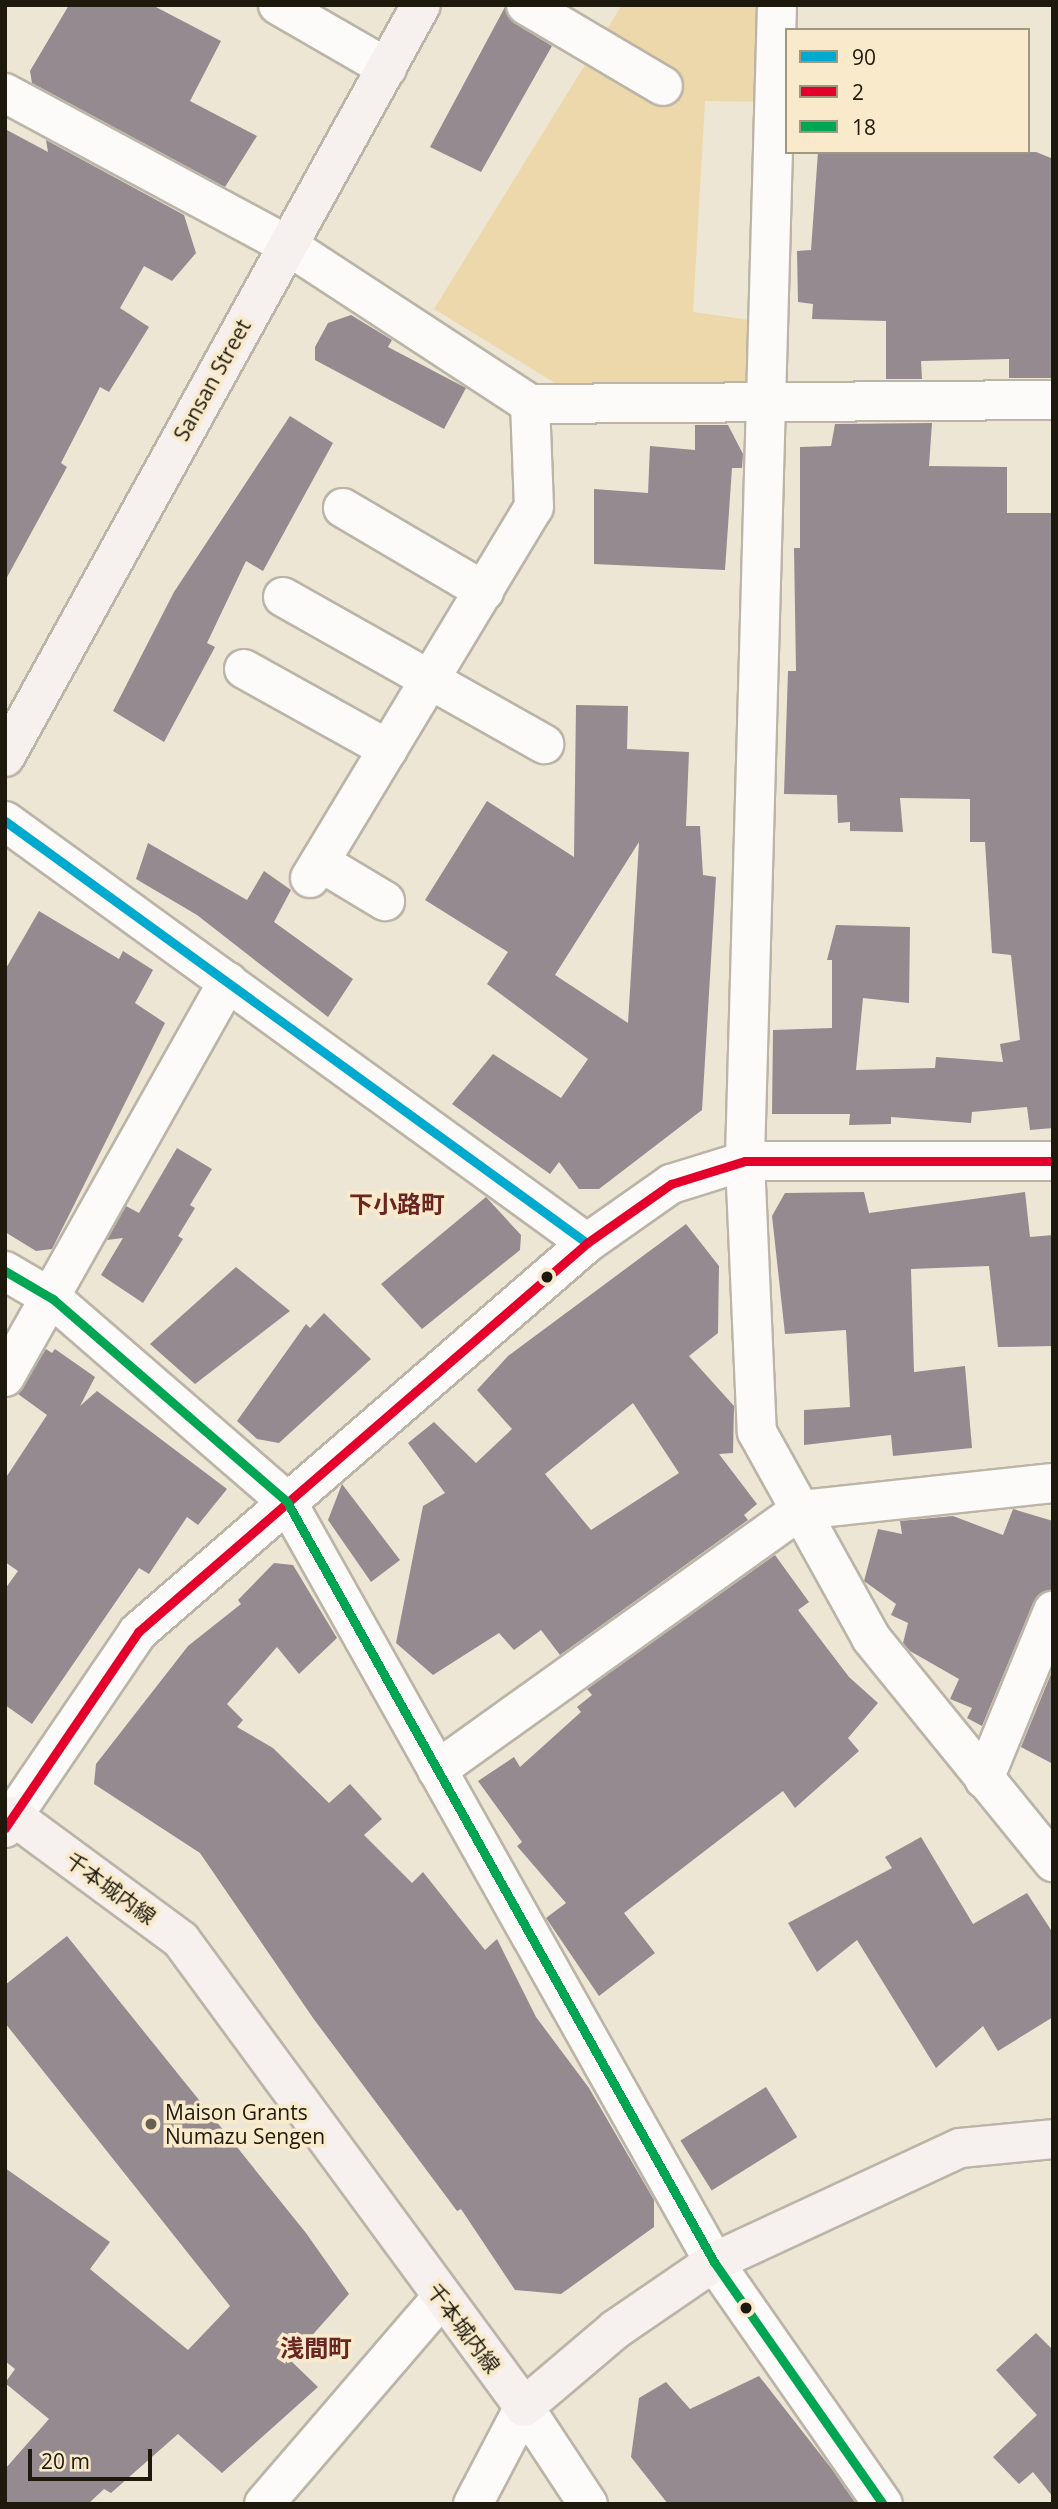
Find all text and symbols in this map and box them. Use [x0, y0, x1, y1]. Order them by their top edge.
legend [785, 28, 1030, 154]
text: 90 [852, 43, 876, 71]
text: 2 [852, 78, 864, 106]
text: 18 [852, 113, 876, 141]
street label: Sansan Street [168, 315, 256, 445]
district label: 下小路町 [349, 1190, 445, 1218]
unlabelled marker [540, 1270, 554, 1284]
street label: 千本城内線 [61, 1847, 161, 1929]
place label: Maison Grants Numazu Sengen [165, 2099, 325, 2149]
marker: Maison Grants Numazu Sengen [143, 2116, 159, 2132]
street label: 千本城内線 [422, 2278, 506, 2378]
unlabelled marker [739, 2301, 753, 2315]
district label: 浅間町 [280, 2334, 352, 2362]
scale bar [32, 2436, 156, 2480]
text: 20 m [41, 2447, 90, 2475]

